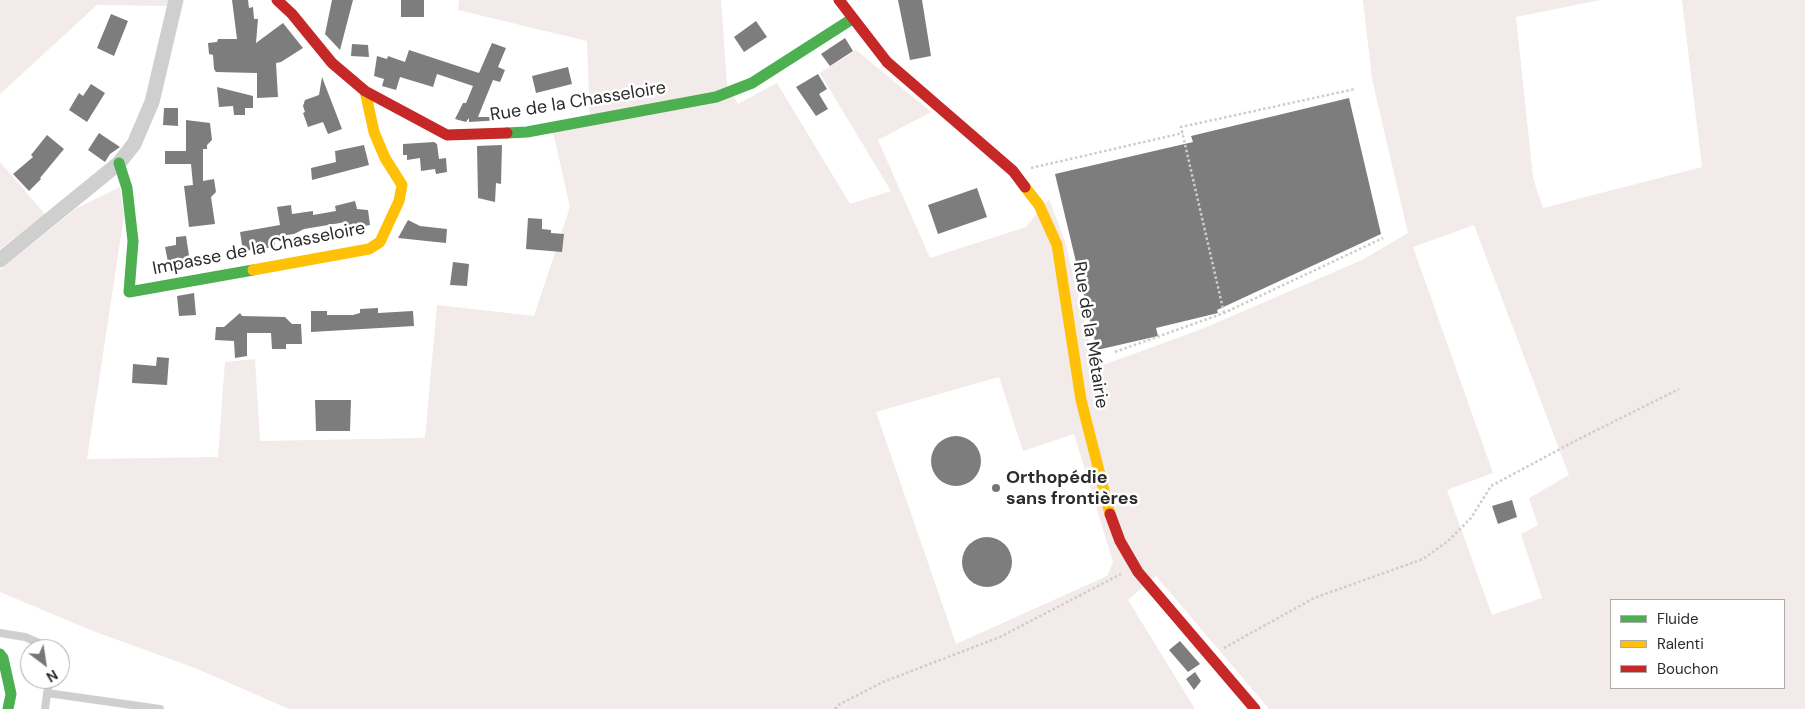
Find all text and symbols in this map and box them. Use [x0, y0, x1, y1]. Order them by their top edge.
street label: Rue de la Chasseloire [489, 77, 667, 127]
street label: Impasse de la Chasseloire [151, 218, 367, 280]
street label: Rue de la Métairie [1068, 260, 1112, 410]
place label: Orthopédie sans frontières [1006, 467, 1138, 509]
marker: Orthopédie sans frontières [990, 482, 1002, 494]
legend [1610, 599, 1785, 689]
text: Fluide [1657, 609, 1699, 629]
text: Ralenti [1657, 634, 1704, 654]
north arrow [20, 639, 70, 689]
text: Bouchon [1657, 659, 1718, 679]
text: N [43, 666, 61, 686]

